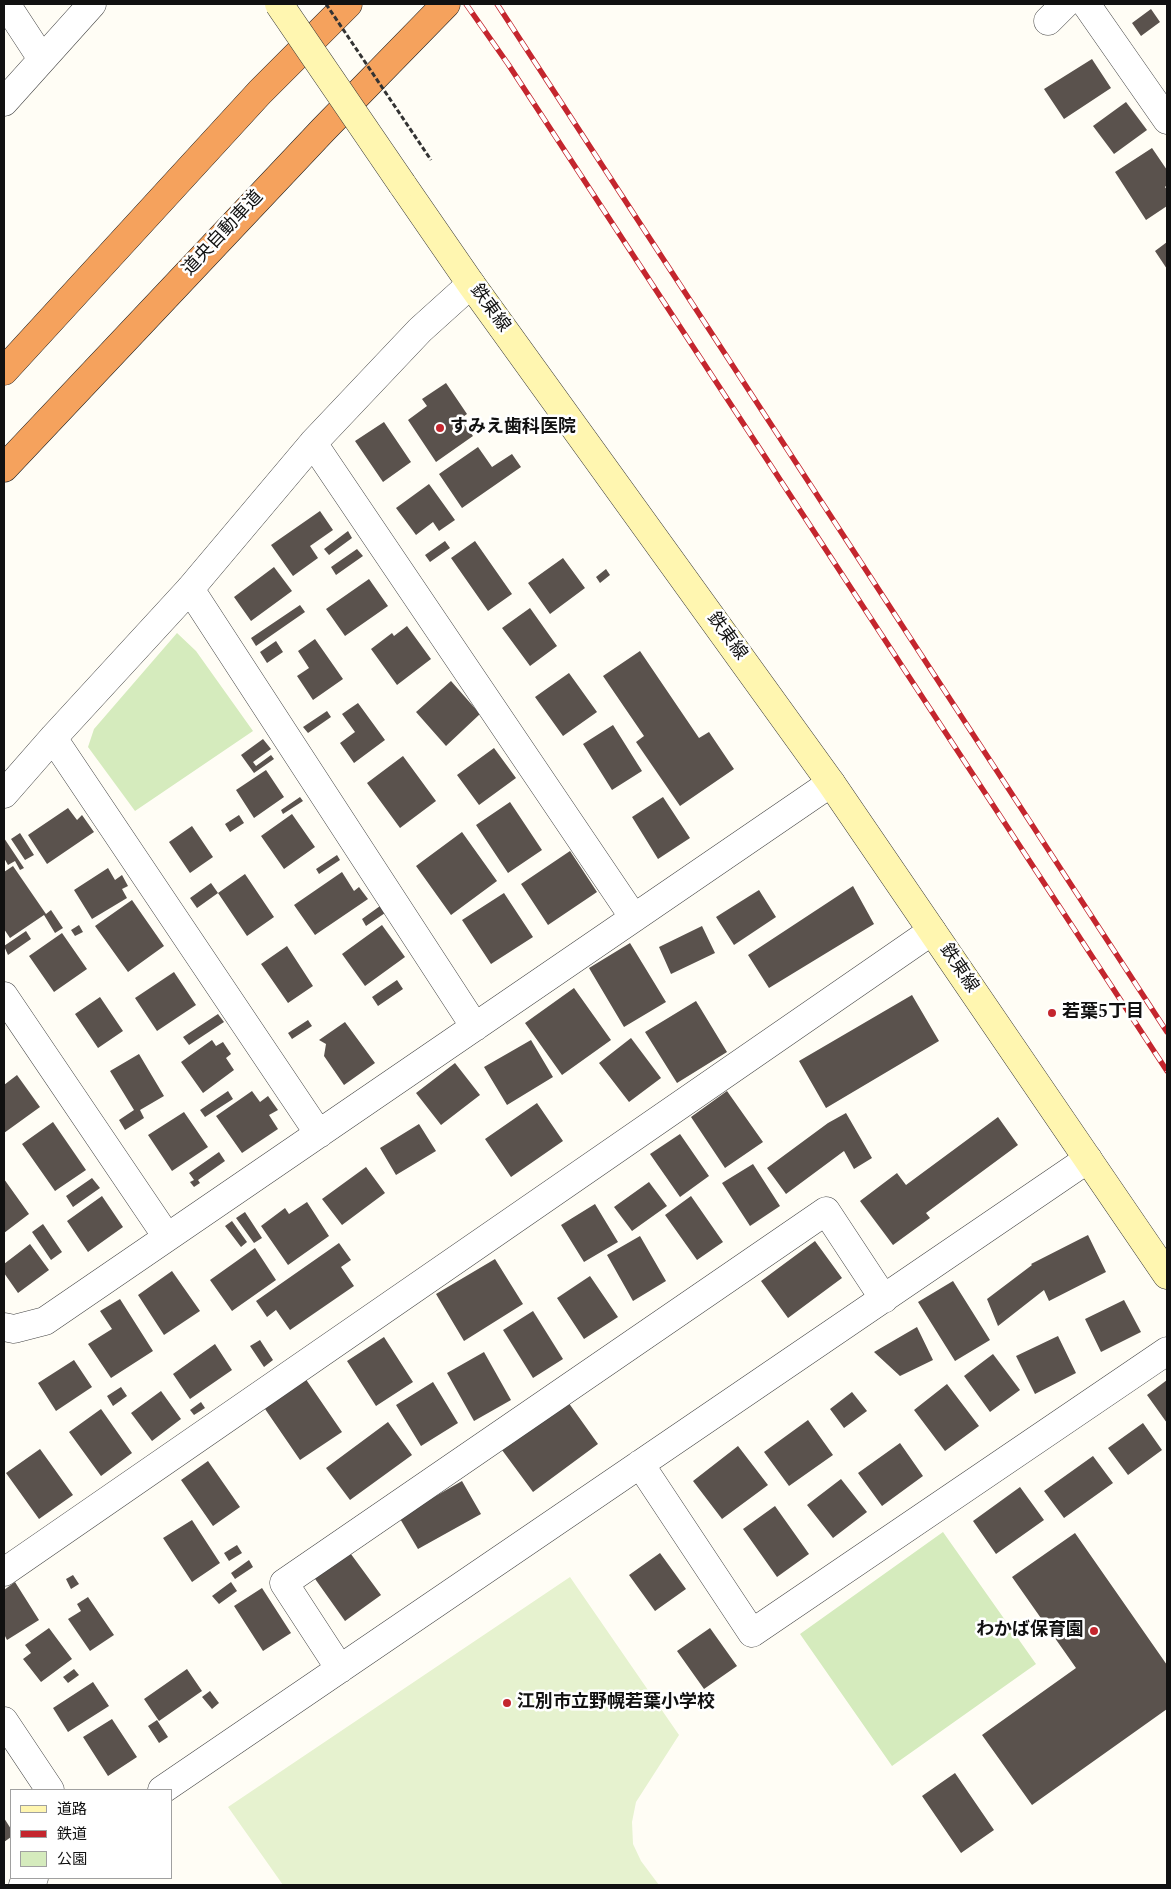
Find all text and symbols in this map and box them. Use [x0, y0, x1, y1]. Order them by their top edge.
street label: 道央自動車道 [179, 187, 269, 281]
street label: 鉄東線 [464, 281, 514, 337]
place label: すみえ歯科医院 [450, 417, 576, 439]
marker: すみえ歯科医院 [434, 422, 446, 434]
street label: 鉄東線 [701, 609, 751, 665]
street label: 鉄東線 [934, 941, 982, 997]
place label: 若葉5丁目 [1062, 1002, 1144, 1024]
marker: 若葉5丁目 [1046, 1007, 1058, 1019]
place label: わかば保育園 [976, 1620, 1084, 1642]
marker: わかば保育園 [1088, 1625, 1100, 1637]
place label: 江別市立野幌若葉小学校 [517, 1692, 715, 1714]
marker: 江別市立野幌若葉小学校 [501, 1697, 513, 1709]
legend [10, 1789, 172, 1879]
text: 道路 [57, 1798, 87, 1821]
text: 鉄道 [57, 1823, 87, 1846]
text: 公園 [57, 1848, 87, 1871]

